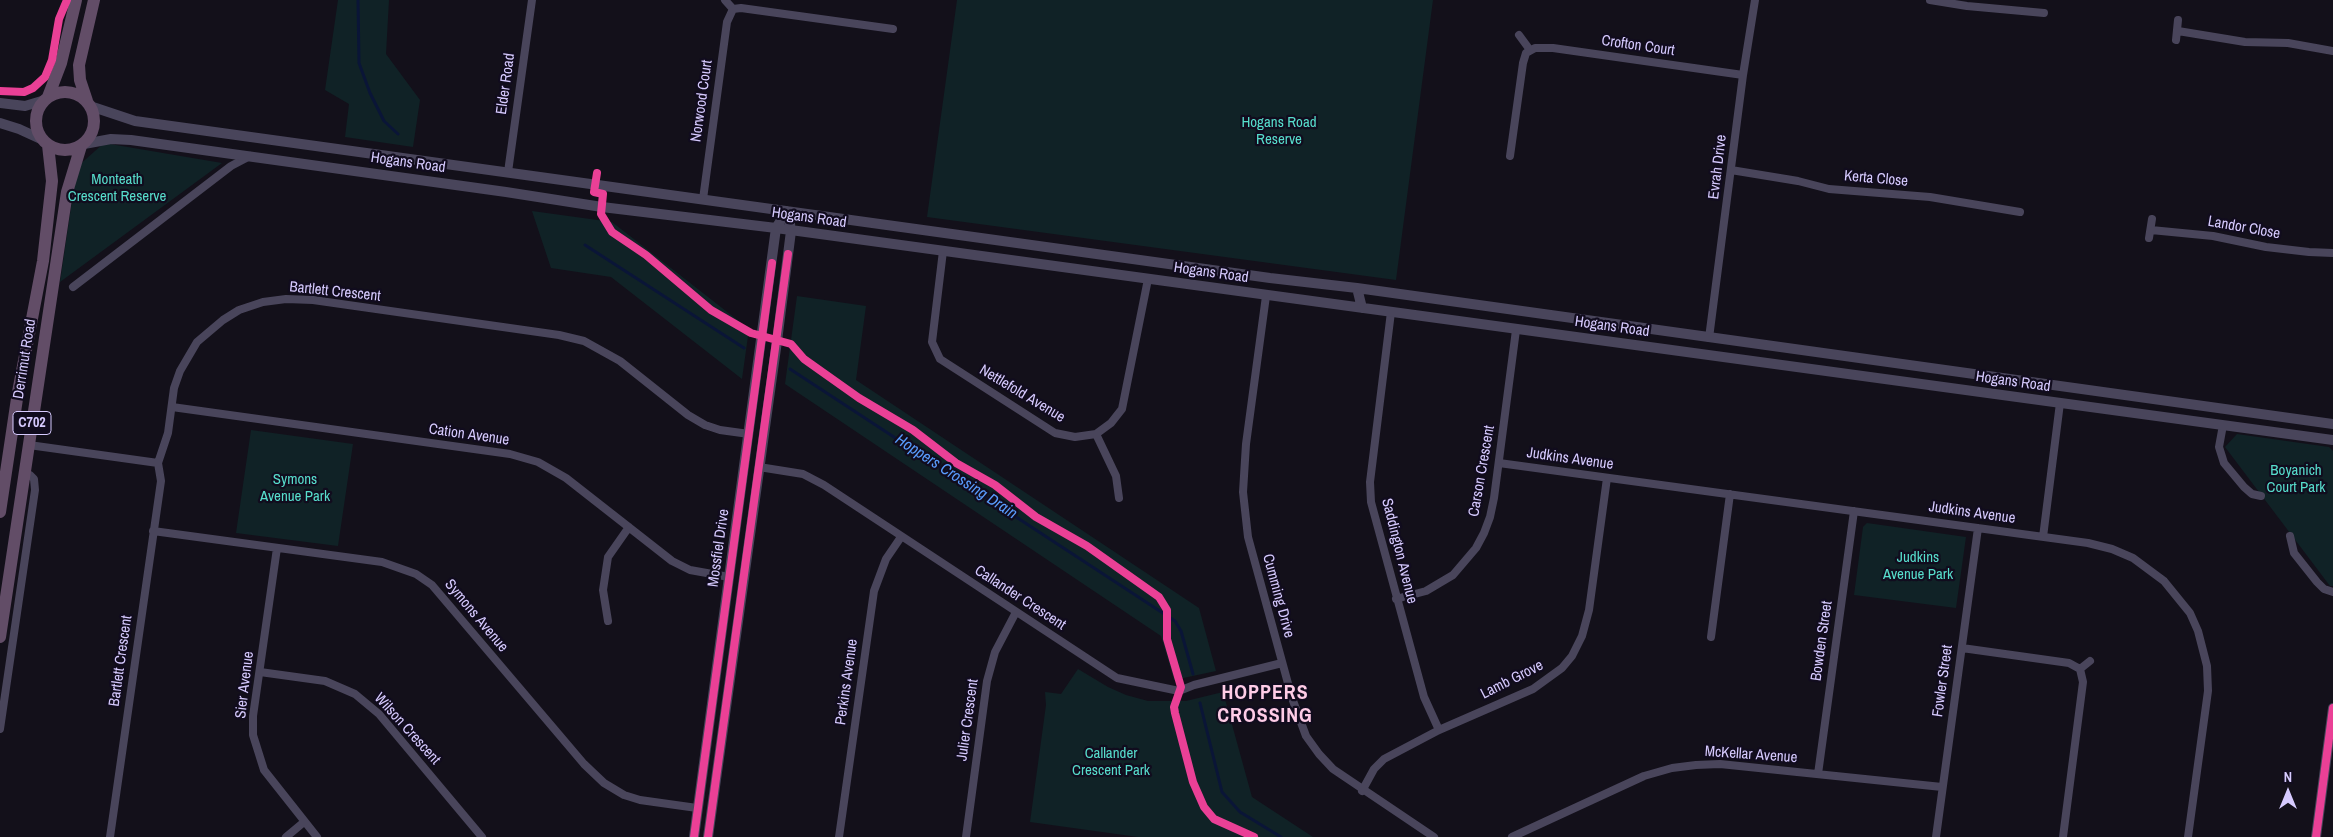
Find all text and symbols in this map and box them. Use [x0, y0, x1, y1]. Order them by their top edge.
street label: Crofton Court [1600, 32, 1676, 60]
street label: Elder Road [493, 52, 519, 116]
street label: Norwood Court [687, 59, 717, 143]
park label: Hogans Road Reserve [1241, 114, 1317, 149]
street label: Evrah Drive [1705, 134, 1731, 200]
street label: Hogans Road [370, 149, 446, 177]
street label: Kerta Close [1843, 167, 1909, 191]
park label: Monteath Crescent Reserve [68, 171, 166, 206]
street label: Hogans Road [771, 204, 847, 232]
street label: Landor Close [2206, 213, 2282, 243]
street label: Hogans Road [1173, 259, 1249, 287]
street label: Bartlett Crescent [289, 278, 381, 306]
street label: Hogans Road [1574, 313, 1650, 341]
street label: Derrimut Road [10, 318, 40, 400]
street label: Nettlefold Avenue [976, 361, 1068, 427]
street label: Hogans Road [1975, 368, 2051, 396]
road number: C702 [13, 412, 51, 434]
street label: Cation Avenue [428, 420, 510, 450]
street label: Carson Crescent [1465, 424, 1499, 518]
water label: Hoppers Crossing Drain [891, 430, 1021, 524]
street label: Judkins Avenue [1526, 444, 1614, 474]
park label: Boyanich Court Park [2267, 462, 2325, 497]
park label: Symons Avenue Park [260, 471, 330, 506]
street label: Saddington Avenue [1377, 496, 1421, 606]
street label: Judkins Avenue [1928, 498, 2016, 528]
street label: Mossfiel Drive [705, 508, 733, 588]
park label: Judkins Avenue Park [1883, 549, 1953, 584]
street label: Cumming Drive [1258, 552, 1298, 640]
street label: Callander Crescent [971, 562, 1069, 634]
street label: Symons Avenue [440, 576, 512, 656]
street label: Bowden Street [1807, 600, 1837, 682]
street label: Bartlett Crescent [106, 614, 136, 708]
street label: Perkins Avenue [832, 638, 862, 726]
street label: Fowler Street [1929, 644, 1957, 718]
street label: Sier Avenue [232, 650, 258, 720]
street label: Lamb Grove [1478, 657, 1546, 703]
street label: Julier Crescent [953, 678, 983, 762]
district label: HOPPERS CROSSING [1216, 682, 1314, 729]
street label: Wilson Crescent [370, 689, 444, 769]
street label: McKellar Avenue [1704, 743, 1798, 767]
park label: Callander Crescent Park [1072, 745, 1150, 780]
north arrow [2263, 767, 2313, 817]
text: N [2284, 768, 2292, 786]

